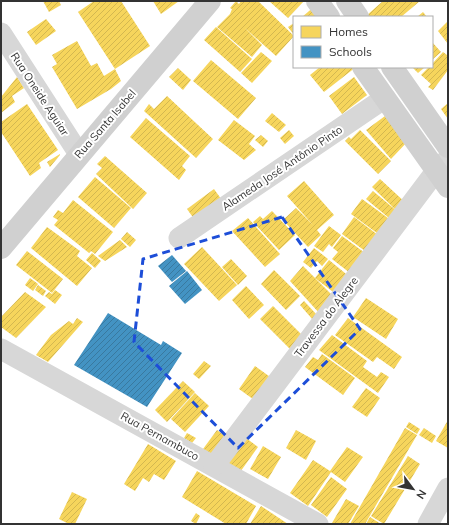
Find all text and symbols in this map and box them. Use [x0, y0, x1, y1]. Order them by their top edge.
legend [293, 16, 433, 68]
text: Homes [329, 24, 368, 39]
text: Schools [329, 44, 372, 59]
street label: Rua Oneide Aguiar [8, 50, 72, 138]
street label: Rua Santa Isabel [71, 87, 139, 161]
street label: Alameda José Antônio Pinto [219, 122, 345, 214]
street label: Travessa do Alegre [291, 274, 361, 360]
street label: Rua Pernambuco [118, 409, 202, 463]
north arrow [393, 469, 433, 509]
text: N [413, 487, 430, 502]

